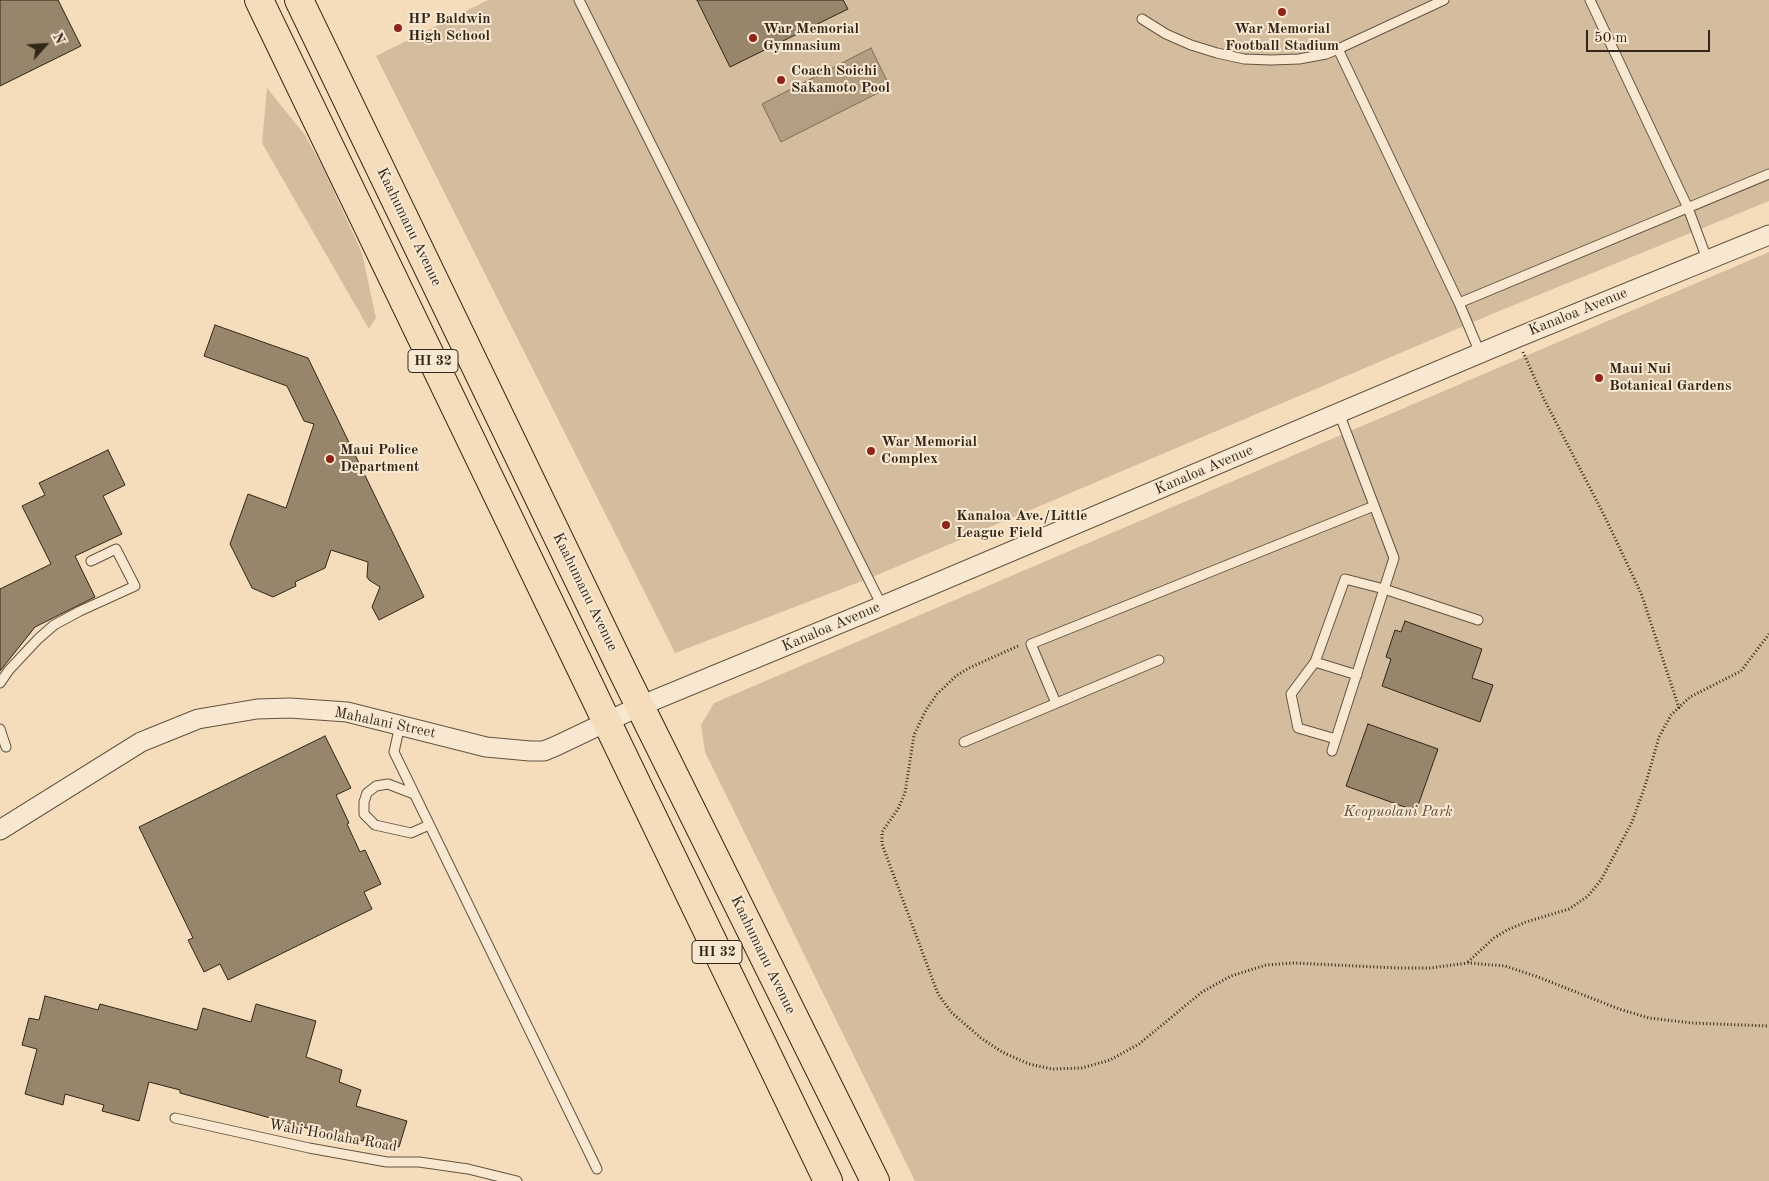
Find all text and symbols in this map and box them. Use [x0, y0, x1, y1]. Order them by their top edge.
marker: War Memorial Football Stadium [1276, 6, 1288, 18]
place label: HP Baldwin High School [408, 10, 490, 45]
north arrow [20, 20, 70, 70]
place label: War Memorial Gymnasium [763, 20, 859, 55]
place label: War Memorial Football Stadium [1225, 20, 1339, 55]
scale bar [1589, 20, 1713, 52]
marker: HP Baldwin High School [392, 22, 404, 34]
text: N [50, 31, 67, 46]
text: 50 m [1594, 31, 1628, 46]
marker: War Memorial Gymnasium [747, 32, 759, 44]
place label: Coach Soichi Sakamoto Pool [791, 62, 890, 97]
marker: Coach Soichi Sakamoto Pool [775, 74, 787, 86]
street label: Kaahumanu Avenue [373, 165, 445, 289]
street label: Kanaloa Avenue [1526, 284, 1630, 340]
road number: HI 32 [408, 350, 458, 372]
place label: Maui Nui Botanical Gardens [1609, 360, 1731, 395]
marker: Maui Nui Botanical Gardens [1593, 372, 1605, 384]
place label: War Memorial Complex [881, 433, 977, 468]
place label: Maui Police Department [340, 441, 419, 476]
street label: Kanaloa Avenue [1152, 441, 1256, 499]
marker: War Memorial Complex [865, 445, 877, 457]
marker: Maui Police Department [324, 453, 336, 465]
place label: Kanaloa Ave./Little League Field [956, 507, 1087, 542]
marker: Kanaloa Ave./Little League Field [940, 519, 952, 531]
street label: Kaahumanu Avenue [549, 530, 621, 654]
street label: Kanaloa Avenue [779, 598, 883, 656]
street label: Mahalani Street [333, 703, 437, 743]
park label: Keopuolani Park [1343, 803, 1453, 821]
street label: Kaahumanu Avenue [727, 893, 799, 1017]
road number: HI 32 [692, 940, 742, 964]
street label: Wahi Hoolaha Road [267, 1116, 399, 1156]

